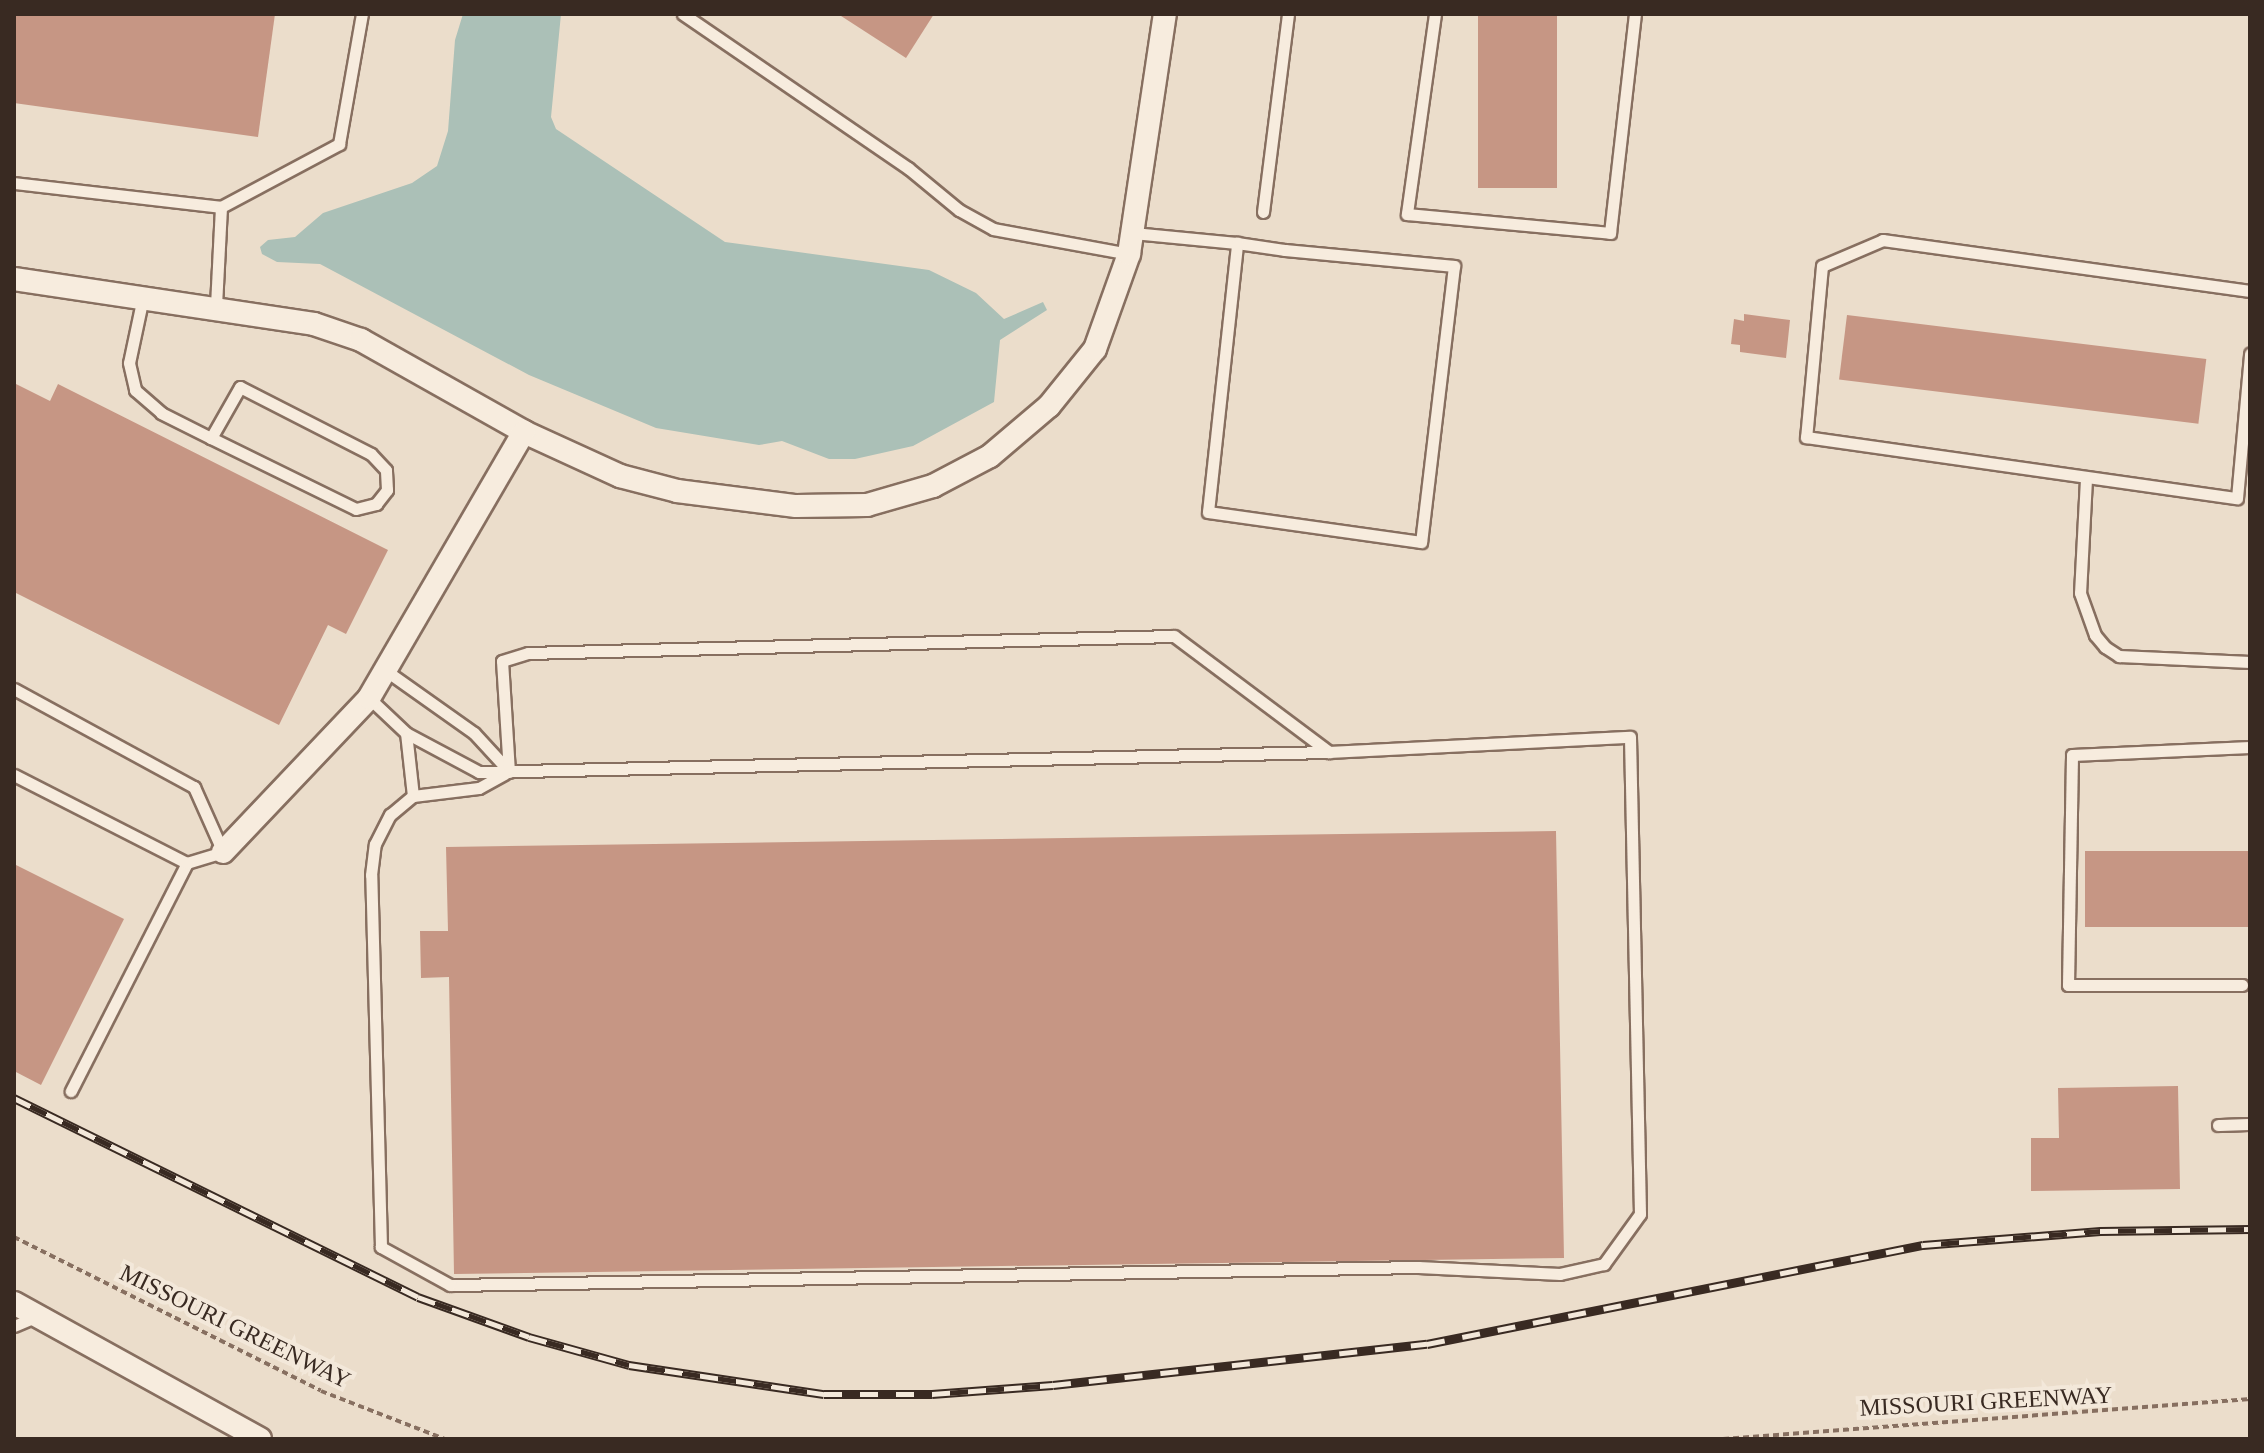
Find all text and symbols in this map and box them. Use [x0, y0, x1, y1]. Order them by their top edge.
street label: MISSOURI GREENWAY [115, 1259, 355, 1395]
street label: MISSOURI GREENWAY [1859, 1381, 2113, 1423]

